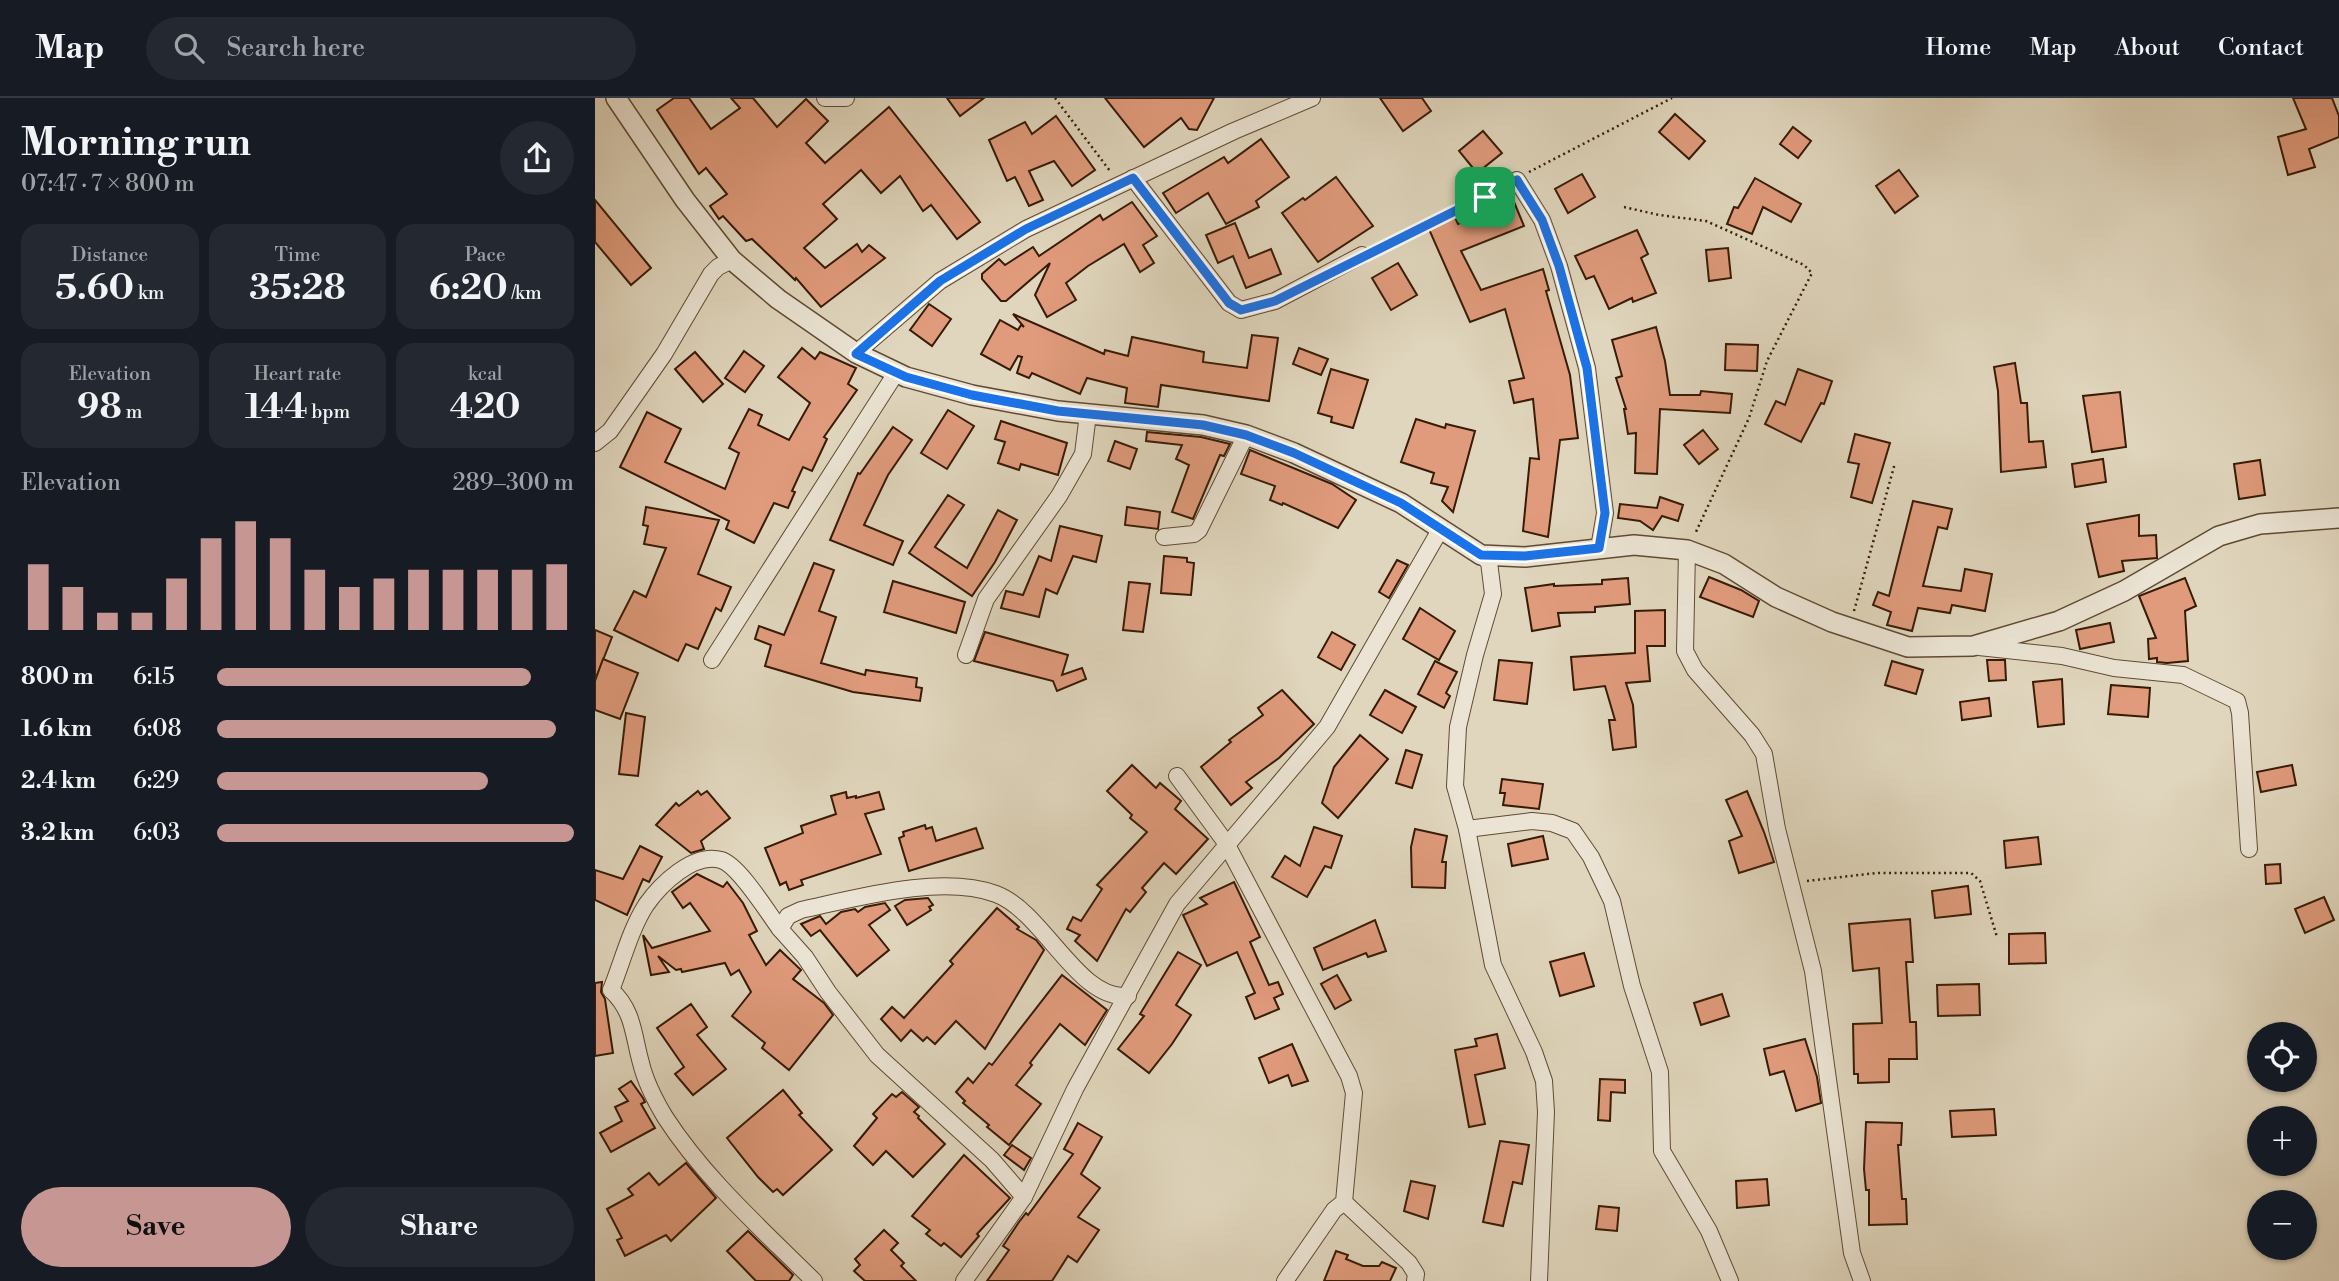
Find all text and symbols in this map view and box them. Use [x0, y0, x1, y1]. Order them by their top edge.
search box [146, 17, 636, 80]
text: Map [35, 28, 104, 69]
icon: search [170, 29, 208, 67]
text: Search here [226, 32, 365, 64]
text: Home [1926, 33, 1991, 63]
text: Map [2029, 33, 2077, 63]
text: About [2115, 33, 2180, 63]
text: Contact [2218, 33, 2304, 63]
text: Morning run [21, 120, 251, 167]
button: share [500, 121, 574, 195]
pin [1455, 167, 1515, 227]
text: 07:47 · 7 × 800 m [21, 170, 195, 198]
icon: arrive [1466, 178, 1504, 216]
text: Distance [71, 243, 148, 267]
text: Time [275, 243, 320, 267]
text: Pace [465, 243, 506, 267]
text: 5.60 [55, 267, 134, 310]
text: 35:28 [249, 267, 346, 310]
text: 6:20 [429, 267, 508, 310]
text: km [134, 281, 164, 305]
text: /km [508, 281, 542, 305]
text: Elevation [69, 362, 151, 386]
text: Heart rate [254, 362, 341, 386]
text: kcal [468, 362, 502, 386]
text: 98 [77, 386, 122, 429]
text: 144 [245, 386, 308, 429]
text: 420 [450, 386, 521, 429]
text: m [122, 400, 142, 424]
text: bpm [308, 400, 350, 424]
text: Elevation [21, 469, 121, 497]
text: 289–300 m [452, 469, 574, 497]
text: 800 m [21, 663, 94, 691]
text: 6:15 [133, 663, 175, 691]
text: 1.6 km [21, 715, 92, 743]
text: 6:08 [133, 715, 181, 743]
text: 2.4 km [21, 767, 96, 795]
text: 6:29 [133, 767, 179, 795]
text: 3.2 km [21, 819, 94, 847]
text: 6:03 [133, 819, 180, 847]
map controls [2247, 1022, 2317, 1260]
button: locate [2247, 1022, 2317, 1092]
button: + [2247, 1106, 2317, 1176]
button: Save [21, 1187, 291, 1267]
button: Share [305, 1187, 574, 1267]
button: − [2247, 1190, 2317, 1260]

